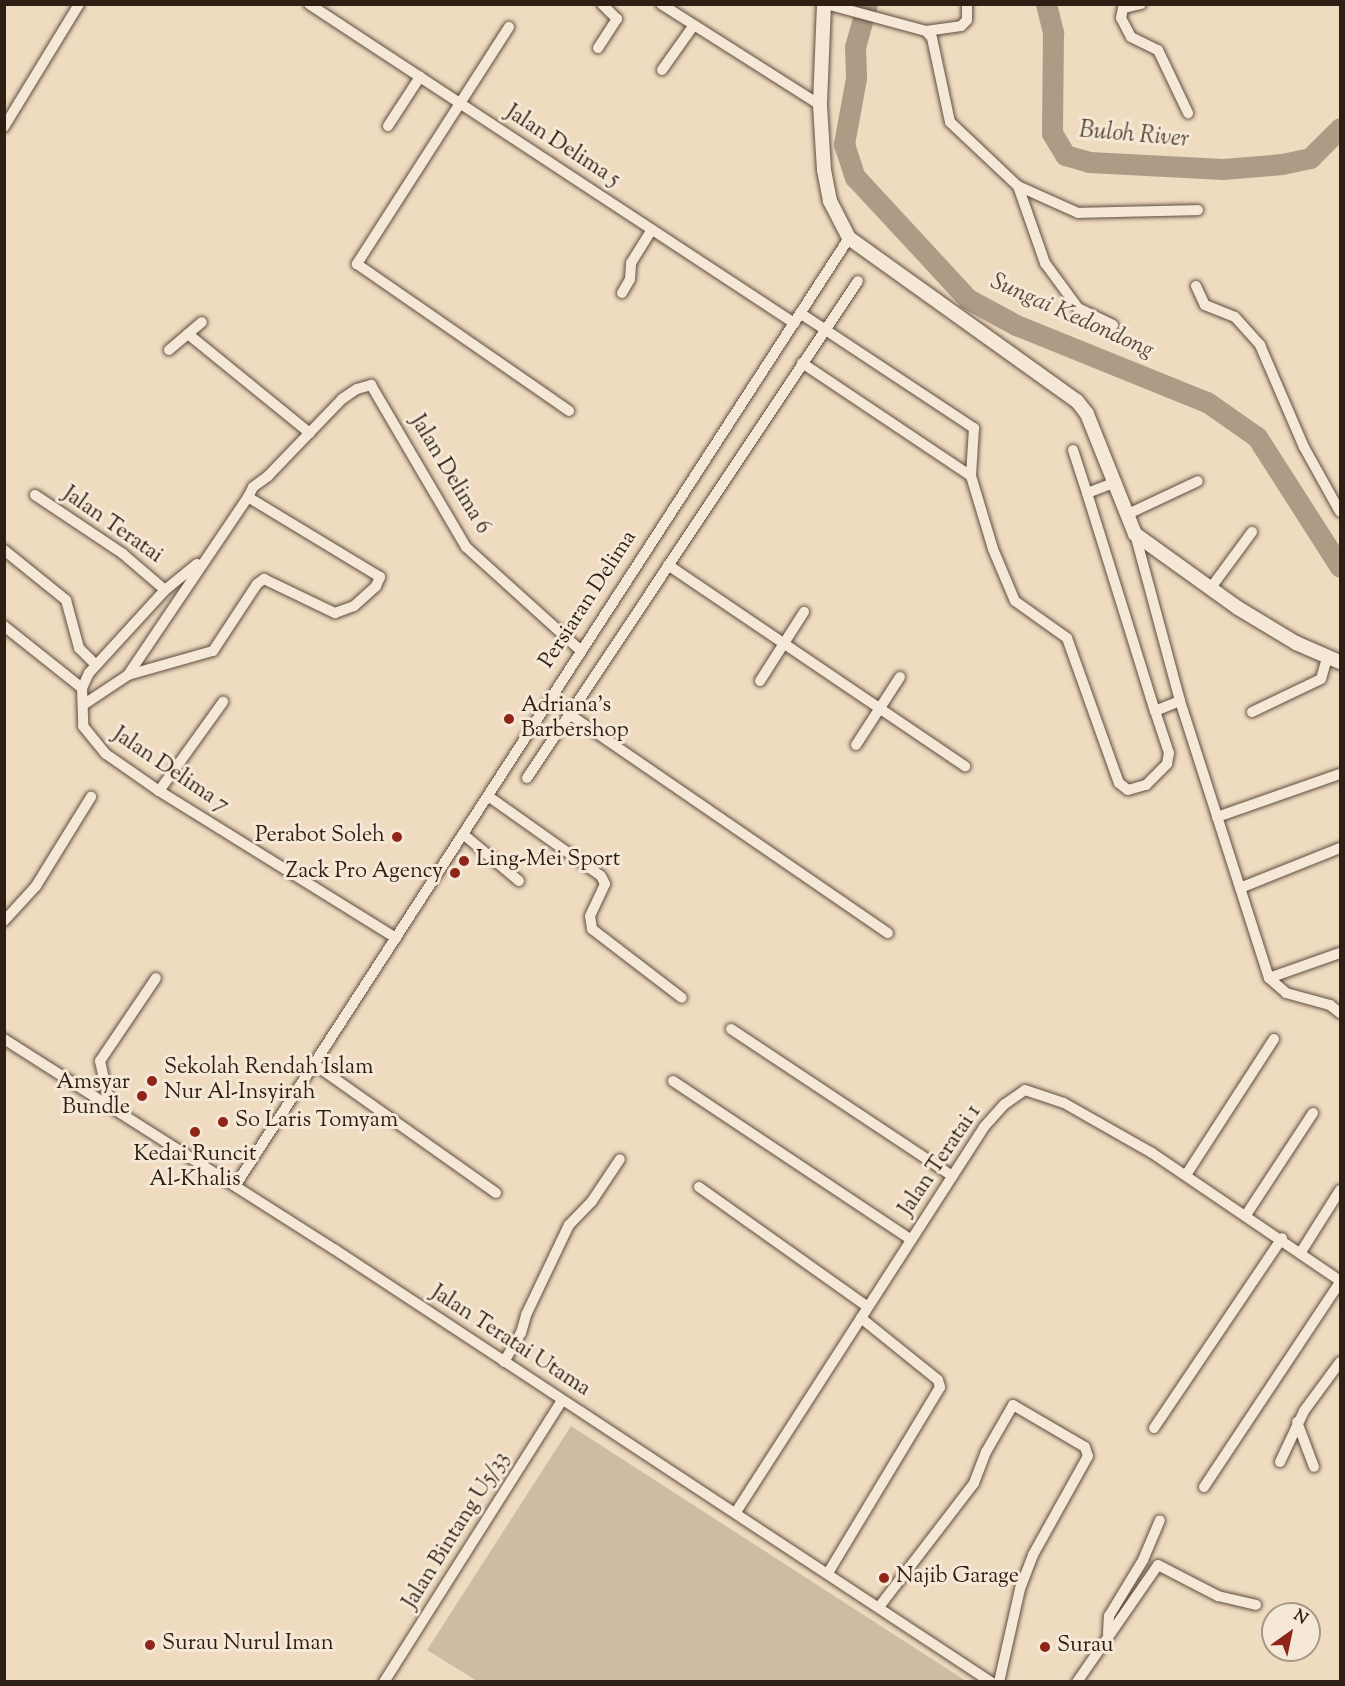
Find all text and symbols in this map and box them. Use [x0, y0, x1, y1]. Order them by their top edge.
street label: Jalan Delima 5 [500, 100, 624, 194]
water label: Buloh River [1078, 117, 1190, 155]
water label: Sungai Kedondong [986, 268, 1158, 366]
street label: Jalan Delima 6 [403, 411, 495, 539]
street label: Jalan Teratai [57, 482, 167, 570]
street label: Persiaran Delima [535, 526, 643, 674]
place label: Adriana's Barbershop [521, 693, 629, 744]
marker: Adriana's Barbershop [502, 712, 516, 726]
street label: Jalan Delima 7 [107, 722, 233, 820]
place label: Perabot Soleh [255, 824, 385, 850]
marker: Perabot Soleh [390, 830, 404, 844]
place label: Ling-Mei Sport [476, 848, 620, 874]
marker: Ling-Mei Sport [457, 854, 471, 868]
place label: Zack Pro Agency [286, 860, 443, 886]
marker: Zack Pro Agency [448, 866, 462, 880]
place label: Sekolah Rendah Islam Nur Al-Insyirah [164, 1055, 373, 1106]
place label: Amsyar Bundle [56, 1070, 130, 1122]
marker: Sekolah Rendah Islam Nur Al-Insyirah [145, 1074, 159, 1088]
marker: Amsyar Bundle [135, 1089, 149, 1103]
street label: Jalan Teratai 1 [894, 1100, 988, 1222]
place label: So Laris Tomyam [235, 1109, 398, 1135]
marker: So Laris Tomyam [216, 1115, 230, 1129]
marker: Kedai Runcit Al-Khalis [188, 1125, 202, 1139]
place label: Kedai Runcit Al-Khalis [134, 1142, 256, 1194]
street label: Jalan Teratai Utama [425, 1281, 595, 1403]
street label: Jalan Bintang U5/33 [398, 1448, 516, 1614]
place label: Najib Garage [896, 1565, 1019, 1591]
marker: Najib Garage [877, 1571, 891, 1585]
north arrow [1261, 1602, 1321, 1662]
text: N [1288, 1605, 1312, 1631]
place label: Surau Nurul Iman [162, 1632, 334, 1658]
place label: Surau [1057, 1634, 1114, 1660]
marker: Surau Nurul Iman [143, 1638, 157, 1652]
marker: Surau [1038, 1640, 1052, 1654]

